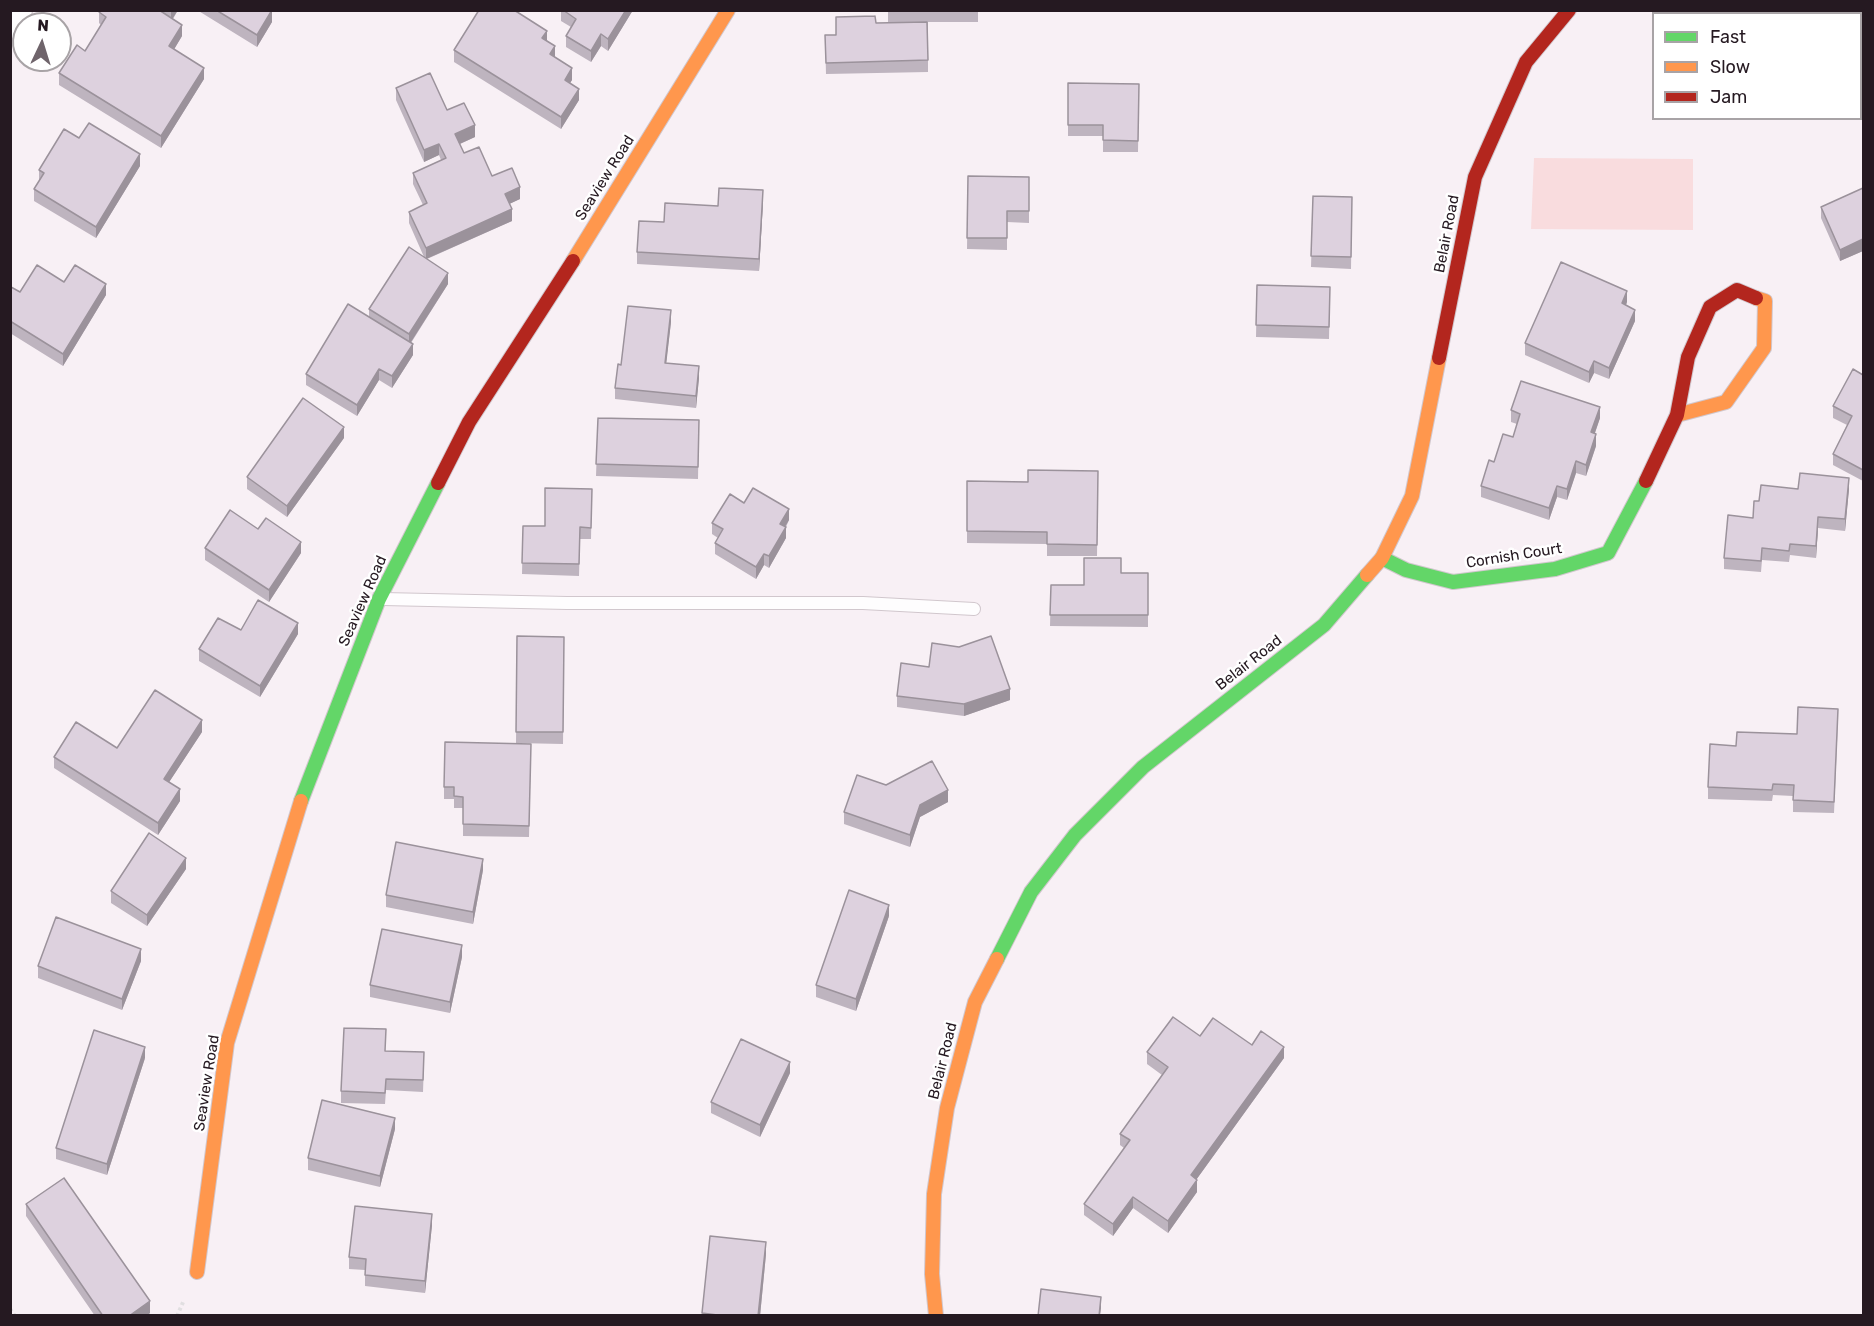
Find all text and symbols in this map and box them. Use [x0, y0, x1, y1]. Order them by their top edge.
north arrow [12, 12, 72, 72]
legend [1652, 12, 1862, 120]
text: N [37, 16, 50, 35]
text: Fast [1710, 26, 1746, 48]
text: Slow [1710, 56, 1750, 78]
text: Jam [1710, 86, 1747, 108]
street label: Seaview Road [572, 132, 638, 224]
street label: Belair Road [1431, 194, 1463, 274]
street label: Cornish Court [1465, 540, 1563, 572]
street label: Seaview Road [335, 553, 391, 649]
street label: Belair Road [1212, 632, 1286, 694]
street label: Belair Road [925, 1021, 961, 1101]
street label: Seaview Road [191, 1034, 223, 1132]

